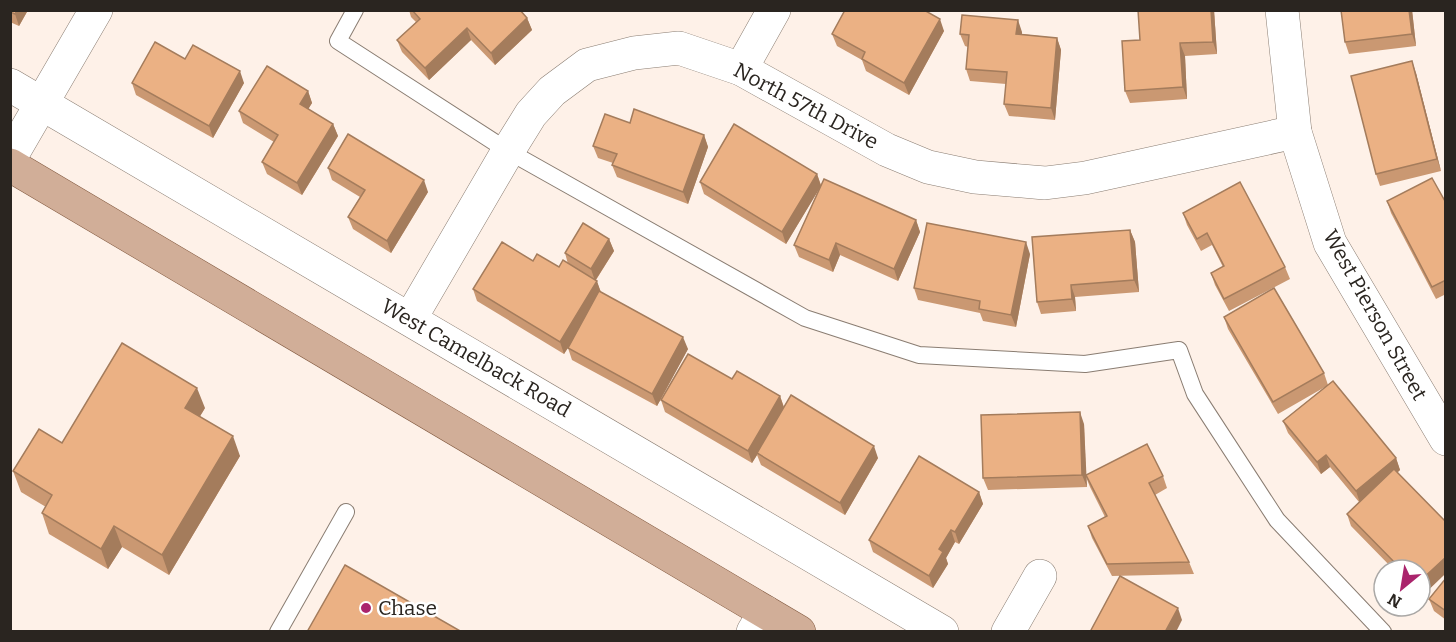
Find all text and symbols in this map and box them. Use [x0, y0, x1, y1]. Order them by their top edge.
street label: North 57th Drive [729, 57, 883, 155]
street label: West Pierson Street [1317, 225, 1433, 405]
street label: West Camelback Road [376, 293, 576, 423]
north arrow [1372, 558, 1432, 618]
text: N [1385, 589, 1405, 612]
place label: Chase [378, 595, 437, 621]
marker: Chase [359, 601, 373, 615]

